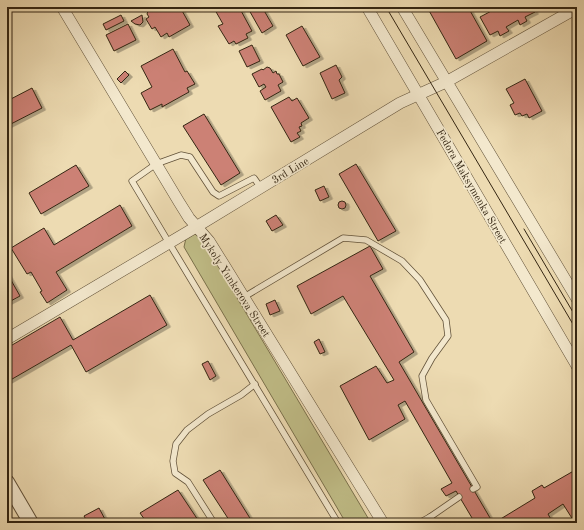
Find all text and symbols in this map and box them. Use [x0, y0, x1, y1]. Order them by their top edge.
street label: Fedora Maksymenka Street [433, 128, 508, 246]
street label: 3rd Line [270, 156, 311, 187]
street label: Mykoly Yunkerova Street [196, 232, 271, 340]

